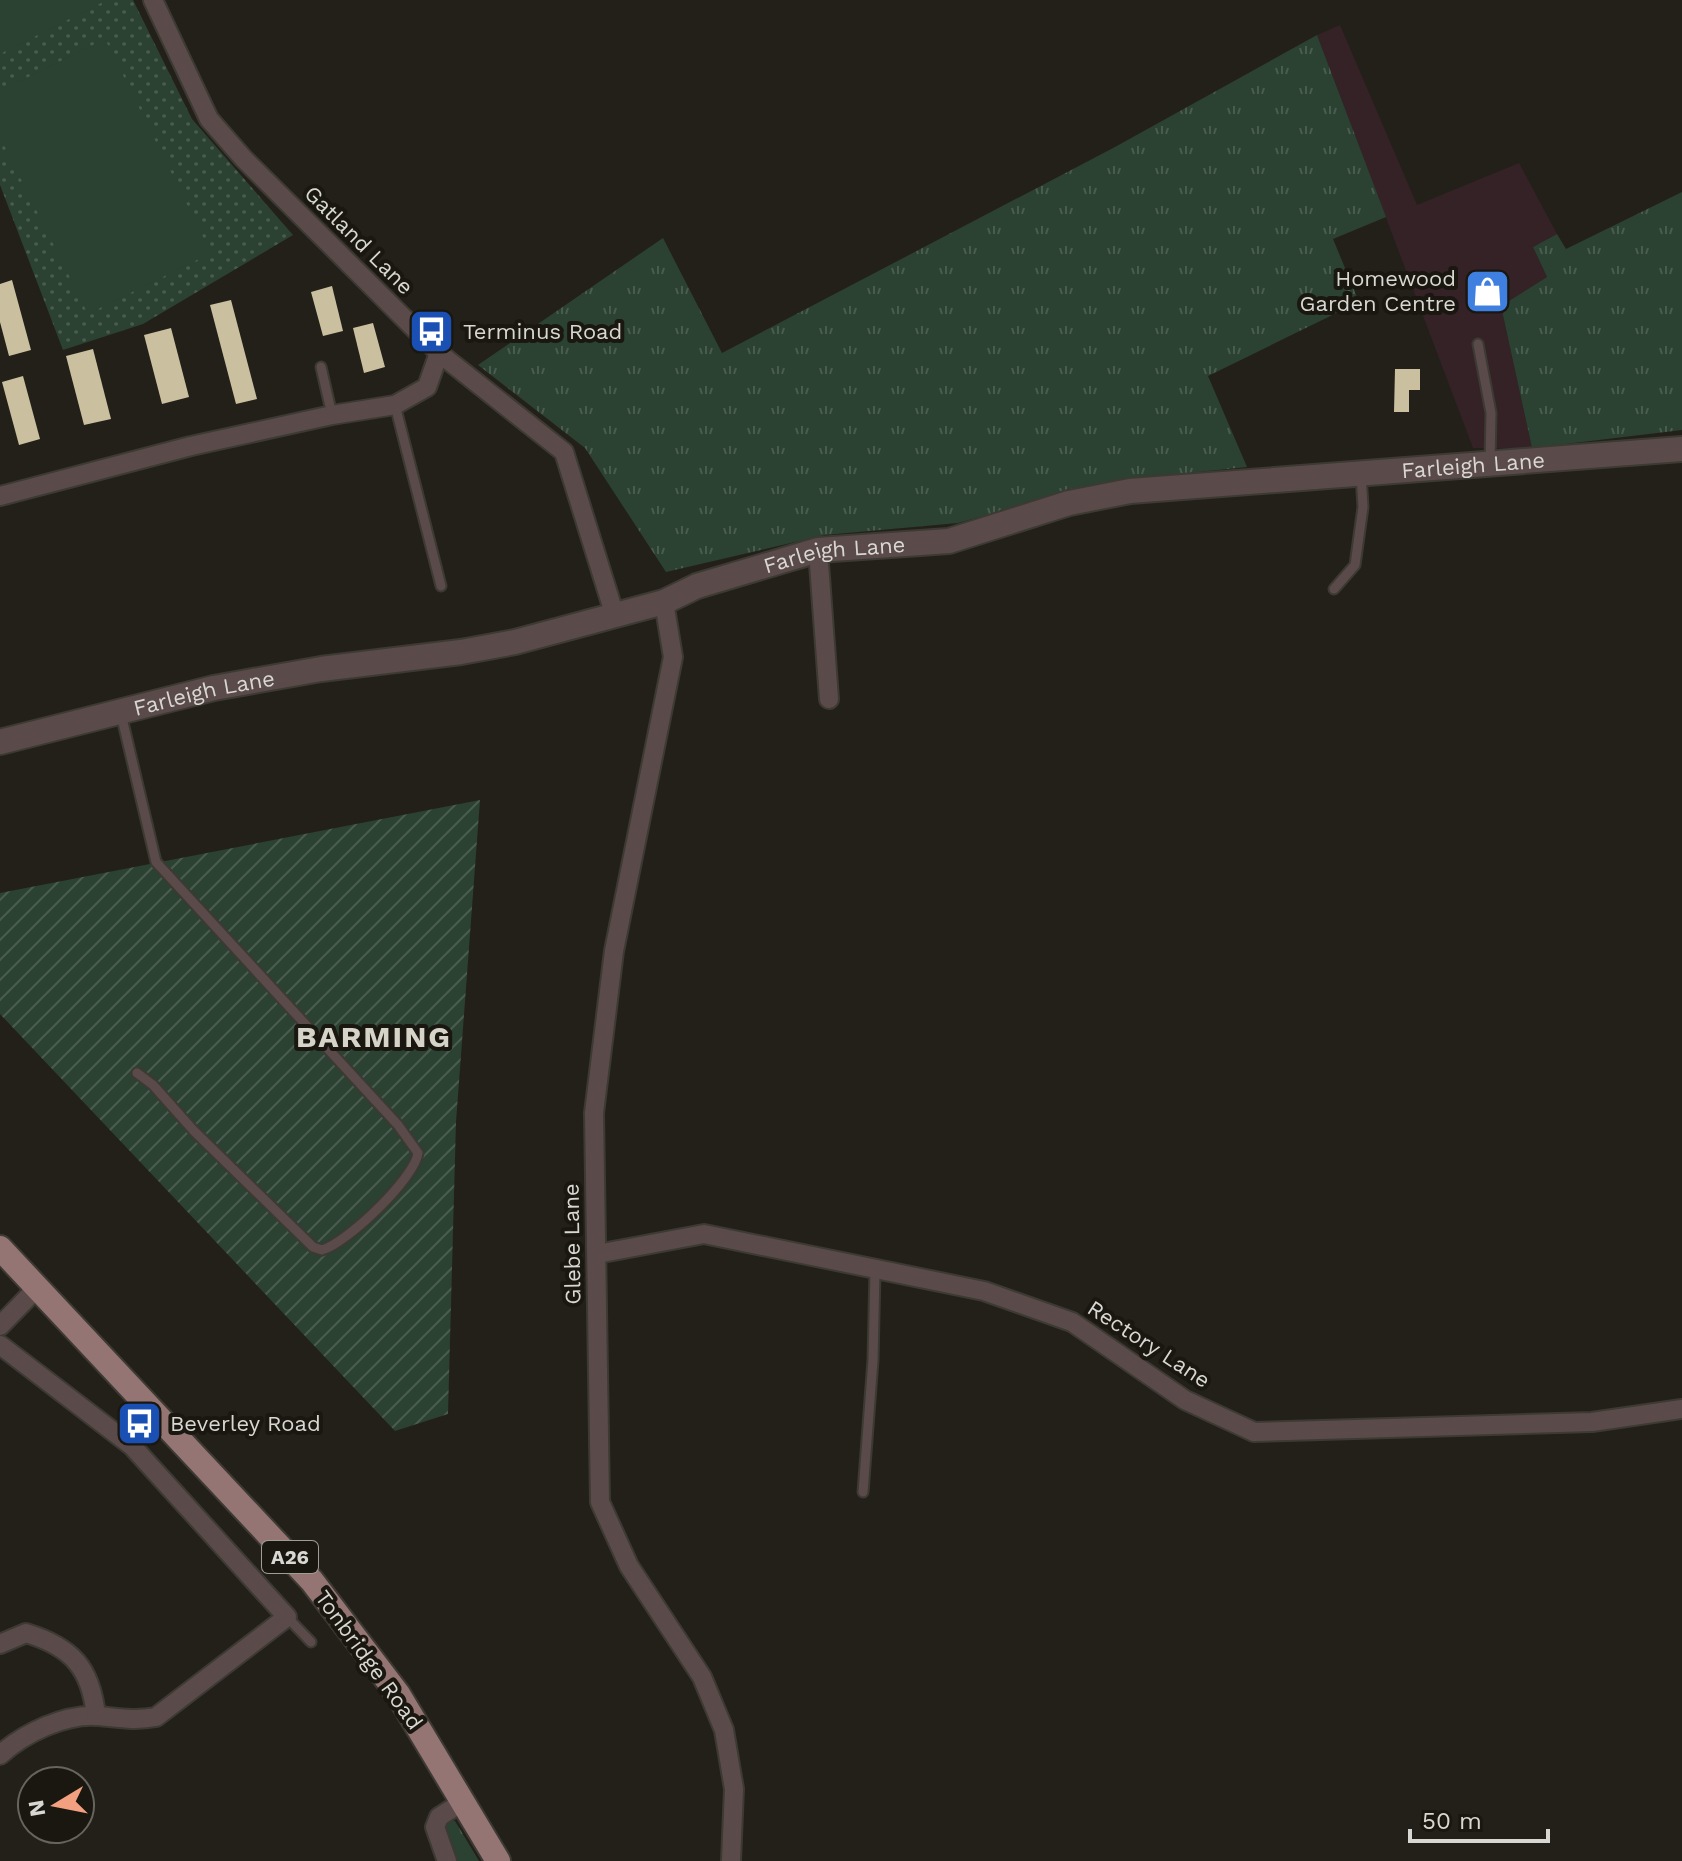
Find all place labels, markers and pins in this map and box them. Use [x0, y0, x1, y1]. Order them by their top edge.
place label: Homewood Garden Centre [1300, 266, 1456, 316]
shop icon: Homewood Garden Centre [1463, 267, 1511, 315]
bus stop icon: Terminus Road [408, 307, 456, 355]
place label: Terminus Road [463, 319, 622, 344]
bus stop icon: Beverley Road [115, 1399, 163, 1447]
place label: Beverley Road [170, 1411, 321, 1436]

